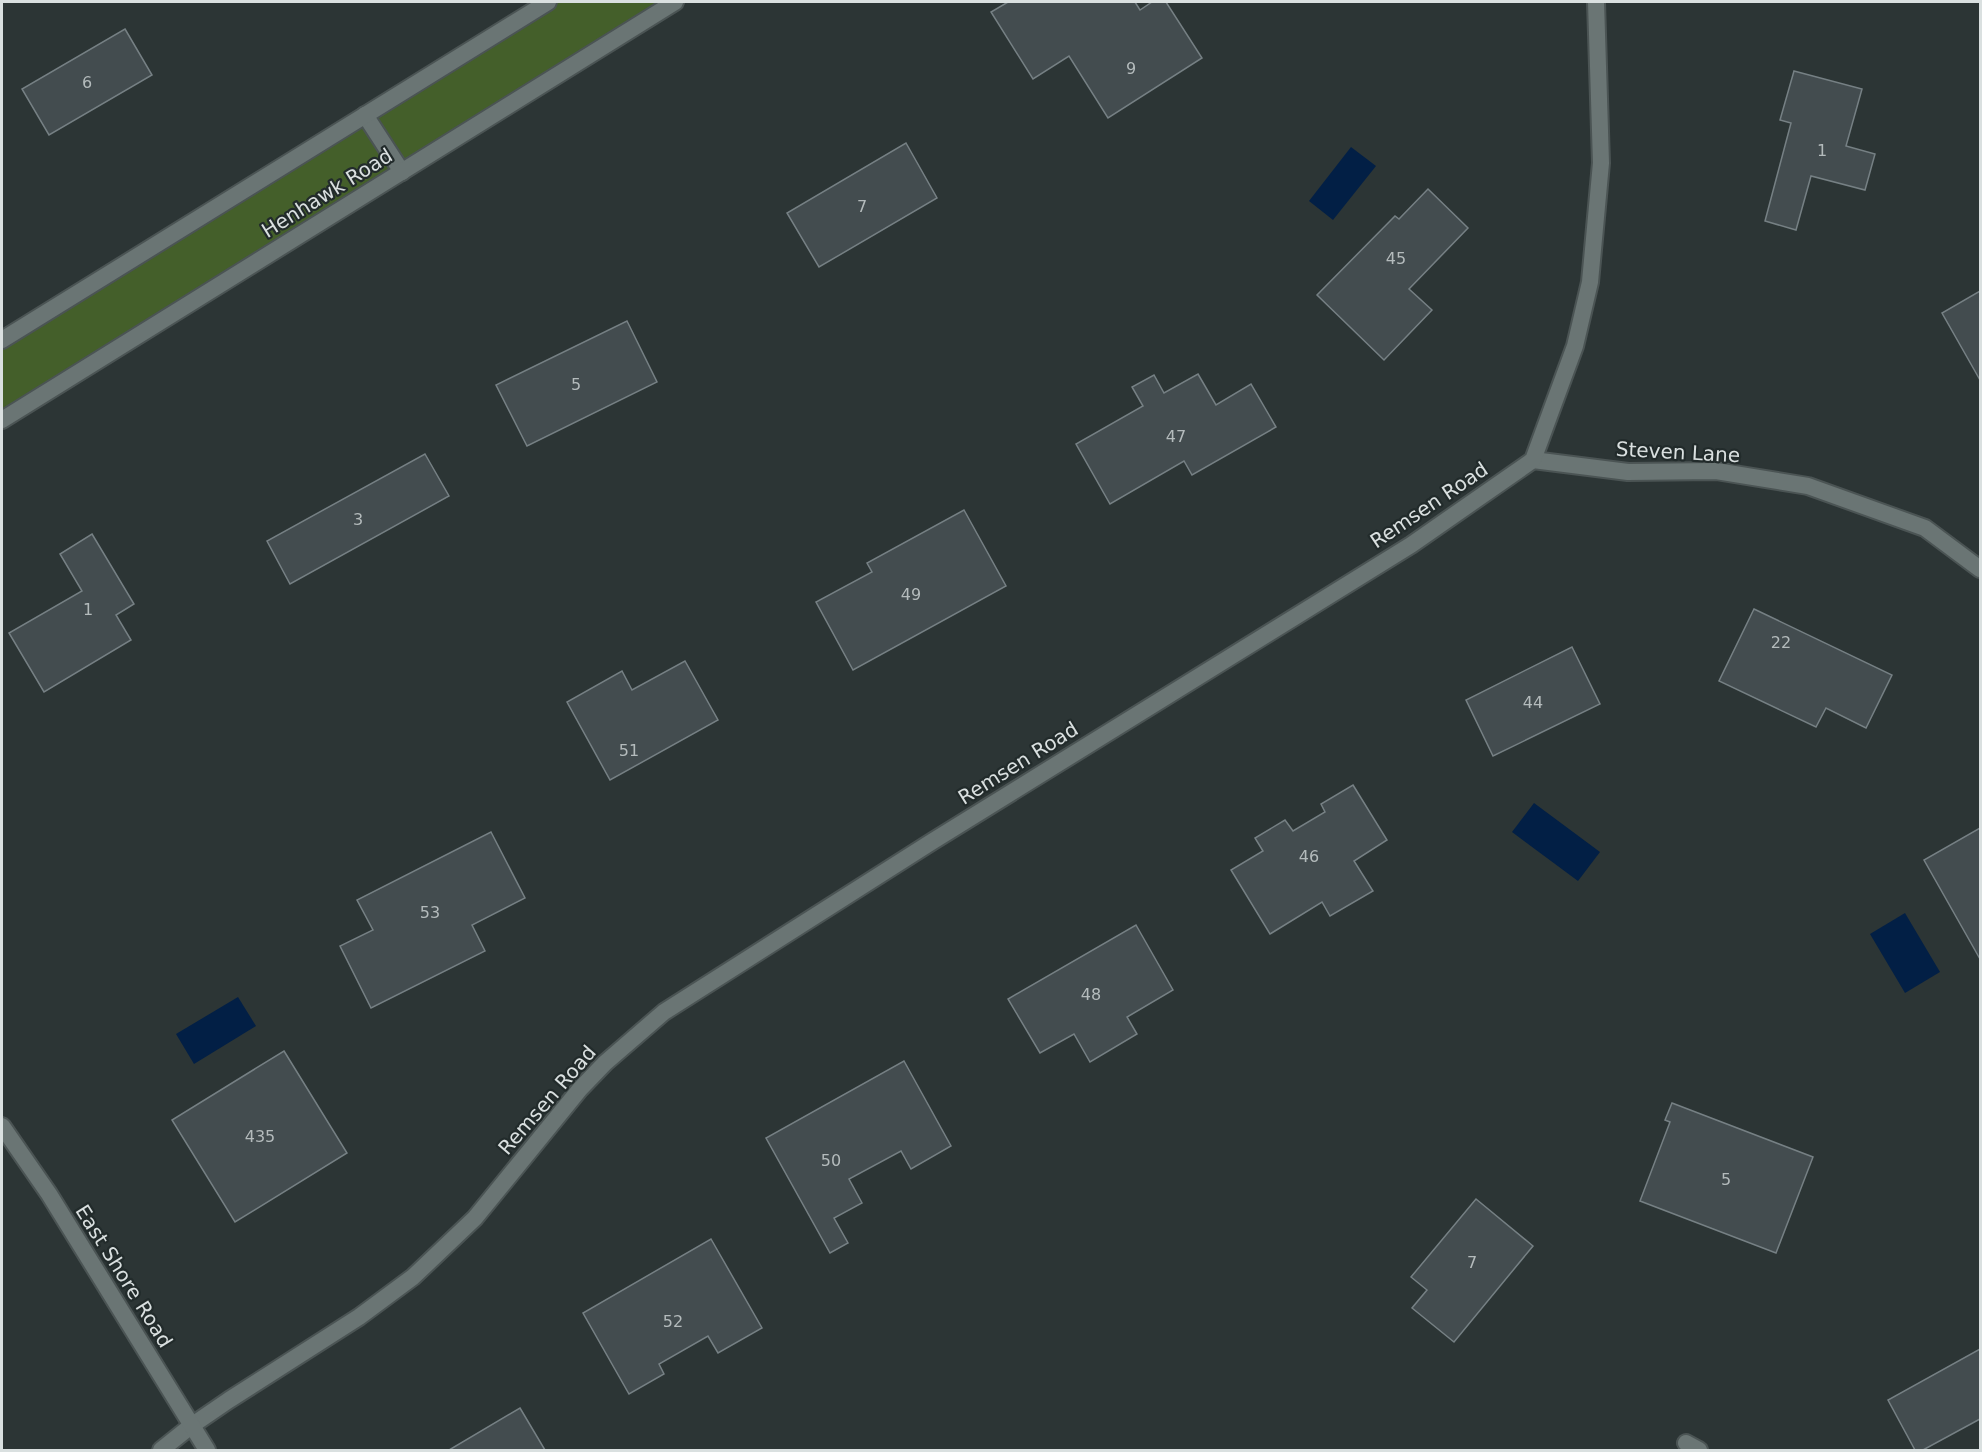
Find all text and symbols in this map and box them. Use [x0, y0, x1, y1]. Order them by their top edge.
house number: 9 [1126, 59, 1136, 78]
house number: 6 [82, 73, 92, 92]
house number: 1 [1817, 141, 1827, 160]
street label: Henhawk Road [257, 143, 397, 243]
house number: 7 [857, 197, 867, 216]
house number: 45 [1386, 249, 1406, 268]
house number: 5 [571, 375, 581, 394]
house number: 47 [1166, 427, 1186, 446]
street label: Steven Lane [1615, 437, 1741, 467]
street label: Remsen Road [1366, 457, 1492, 553]
house number: 3 [353, 510, 363, 529]
house number: 49 [901, 585, 921, 604]
house number: 1 [83, 600, 93, 619]
house number: 22 [1771, 633, 1791, 652]
house number: 44 [1523, 693, 1543, 712]
street label: Remsen Road [954, 717, 1082, 809]
house number: 51 [619, 741, 639, 760]
house number: 46 [1299, 847, 1319, 866]
house number: 53 [420, 903, 440, 922]
house number: 48 [1081, 985, 1101, 1004]
street label: Remsen Road [493, 1041, 601, 1159]
house number: 435 [245, 1127, 275, 1146]
house number: 50 [821, 1151, 841, 1170]
house number: 5 [1721, 1170, 1731, 1189]
street label: East Shore Road [70, 1200, 178, 1352]
house number: 7 [1467, 1253, 1477, 1272]
house number: 52 [663, 1312, 683, 1331]

